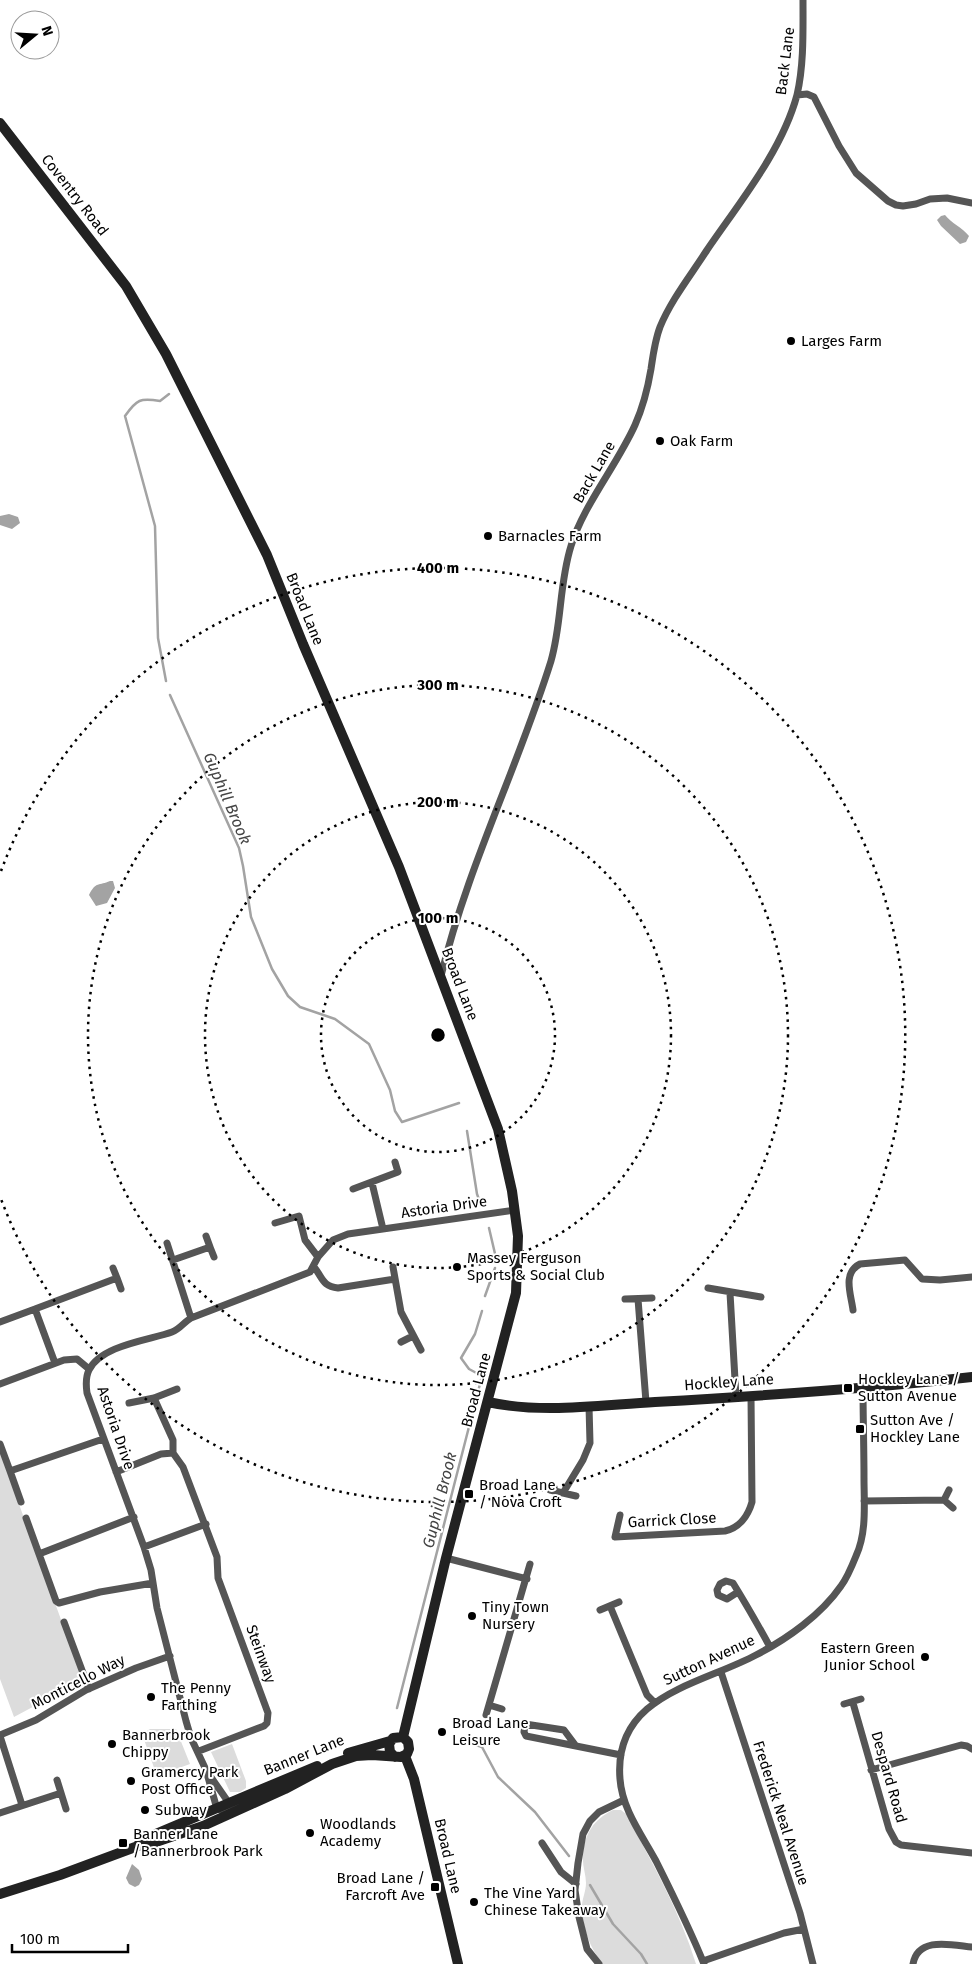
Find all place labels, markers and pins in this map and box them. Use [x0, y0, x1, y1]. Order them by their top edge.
place label: Larges Farm [801, 332, 882, 350]
marker: Larges Farm [785, 335, 797, 347]
place label: Oak Farm [670, 432, 733, 450]
marker: Oak Farm [654, 435, 666, 447]
place label: Barnacles Farm [498, 527, 602, 545]
marker: Barnacles Farm [482, 530, 494, 542]
centre of rings [429, 1026, 447, 1044]
place label: Massey Ferguson Sports & Social Club [467, 1249, 605, 1284]
marker: Massey Ferguson Sports & Social Club [451, 1261, 463, 1273]
place label: Hockley Lane / Sutton Avenue [858, 1370, 960, 1405]
marker: Hockley Lane / Sutton Avenue [842, 1382, 854, 1394]
place label: Sutton Ave / Hockley Lane [870, 1411, 960, 1446]
marker: Sutton Ave / Hockley Lane [854, 1423, 866, 1435]
place label: Broad Lane / Nova Croft [479, 1476, 562, 1511]
marker: Broad Lane / Nova Croft [463, 1488, 475, 1500]
place label: Tiny Town Nursery [482, 1598, 549, 1633]
marker: Tiny Town Nursery [466, 1610, 478, 1622]
place label: Eastern Green Junior School [820, 1639, 916, 1674]
marker: Eastern Green Junior School [919, 1651, 931, 1663]
place label: The Penny Farthing [161, 1679, 232, 1714]
marker: The Penny Farthing [145, 1691, 157, 1703]
place label: Broad Lane Leisure [452, 1714, 529, 1749]
place label: Bannerbrook Chippy [122, 1726, 211, 1761]
marker: Broad Lane Leisure [436, 1726, 448, 1738]
marker: Bannerbrook Chippy [106, 1738, 118, 1750]
place label: Gramercy Park Post Office [141, 1763, 239, 1798]
marker: Gramercy Park Post Office [125, 1775, 137, 1787]
place label: Subway [155, 1801, 207, 1819]
marker: Subway [139, 1804, 151, 1816]
place label: Woodlands Academy [320, 1815, 396, 1850]
place label: Banner Lane /Bannerbrook Park [133, 1825, 263, 1860]
marker: Woodlands Academy [304, 1827, 316, 1839]
marker: Banner Lane /Bannerbrook Park [117, 1837, 129, 1849]
place label: Broad Lane / Farcroft Ave [337, 1869, 425, 1904]
marker: Broad Lane / Farcroft Ave [429, 1881, 441, 1893]
place label: The Vine Yard Chinese Takeaway [484, 1884, 607, 1919]
marker: The Vine Yard Chinese Takeaway [468, 1896, 480, 1908]

